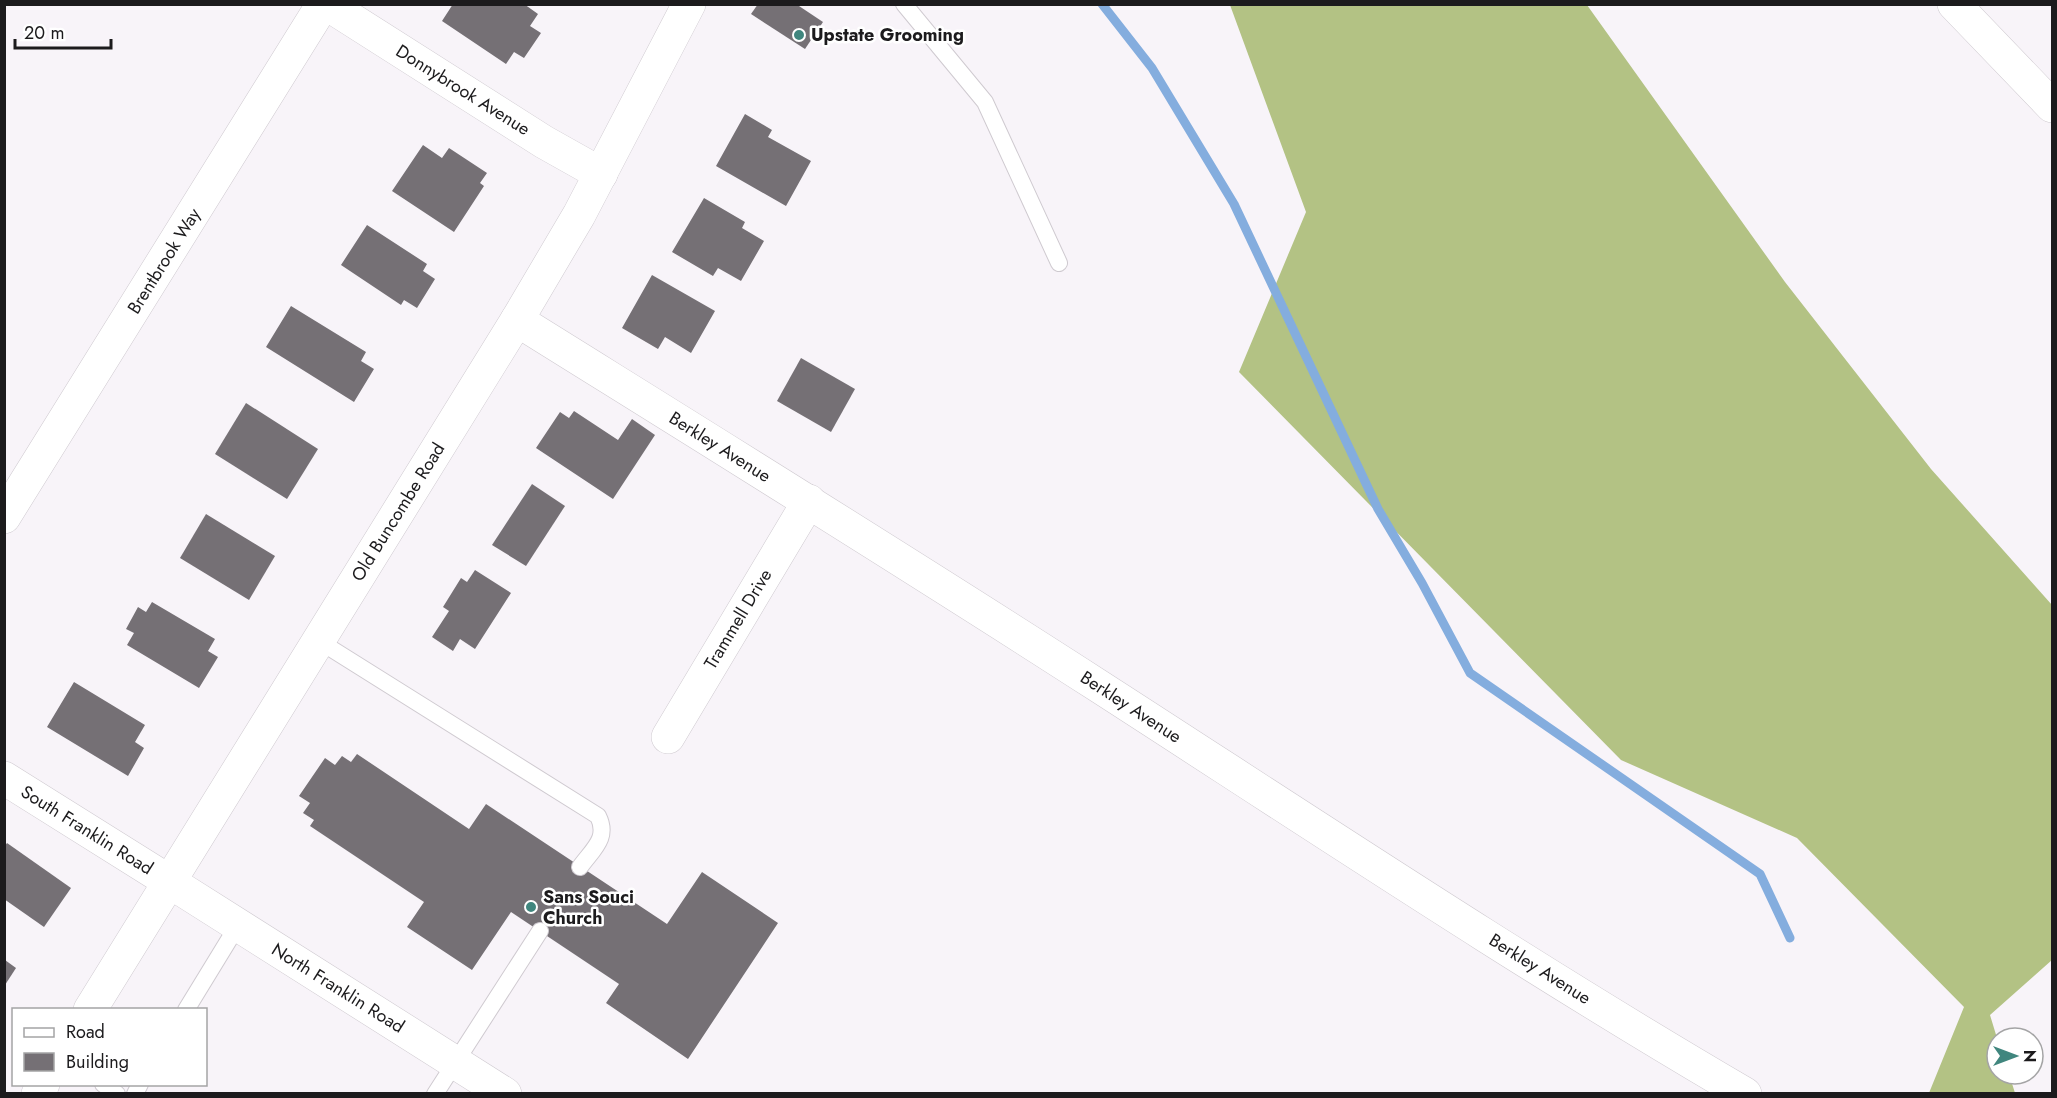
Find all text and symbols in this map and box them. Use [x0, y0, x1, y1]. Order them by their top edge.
scale bar [15, 12, 111, 50]
text: 20 m [24, 20, 64, 46]
place label: Upstate Grooming [811, 22, 964, 48]
marker: Upstate Grooming [792, 28, 806, 42]
street label: Donnybrook Avenue [391, 38, 535, 142]
street label: Brentbrook Way [121, 203, 207, 319]
street label: Berkley Avenue [664, 405, 776, 489]
street label: Old Buncombe Road [345, 438, 451, 586]
street label: Trammell Drive [698, 564, 778, 674]
street label: Berkley Avenue [1075, 665, 1187, 749]
street label: South Franklin Road [16, 779, 158, 881]
place label: Sans Souci Church [543, 884, 634, 931]
marker: Sans Souci Church [524, 900, 538, 914]
street label: Berkley Avenue [1484, 927, 1596, 1011]
street label: North Franklin Road [266, 937, 410, 1039]
legend [12, 1008, 207, 1086]
text: Road [66, 1019, 105, 1045]
north arrow [1985, 1026, 2045, 1086]
text: Building [66, 1049, 129, 1075]
text: N [2018, 1050, 2041, 1062]

